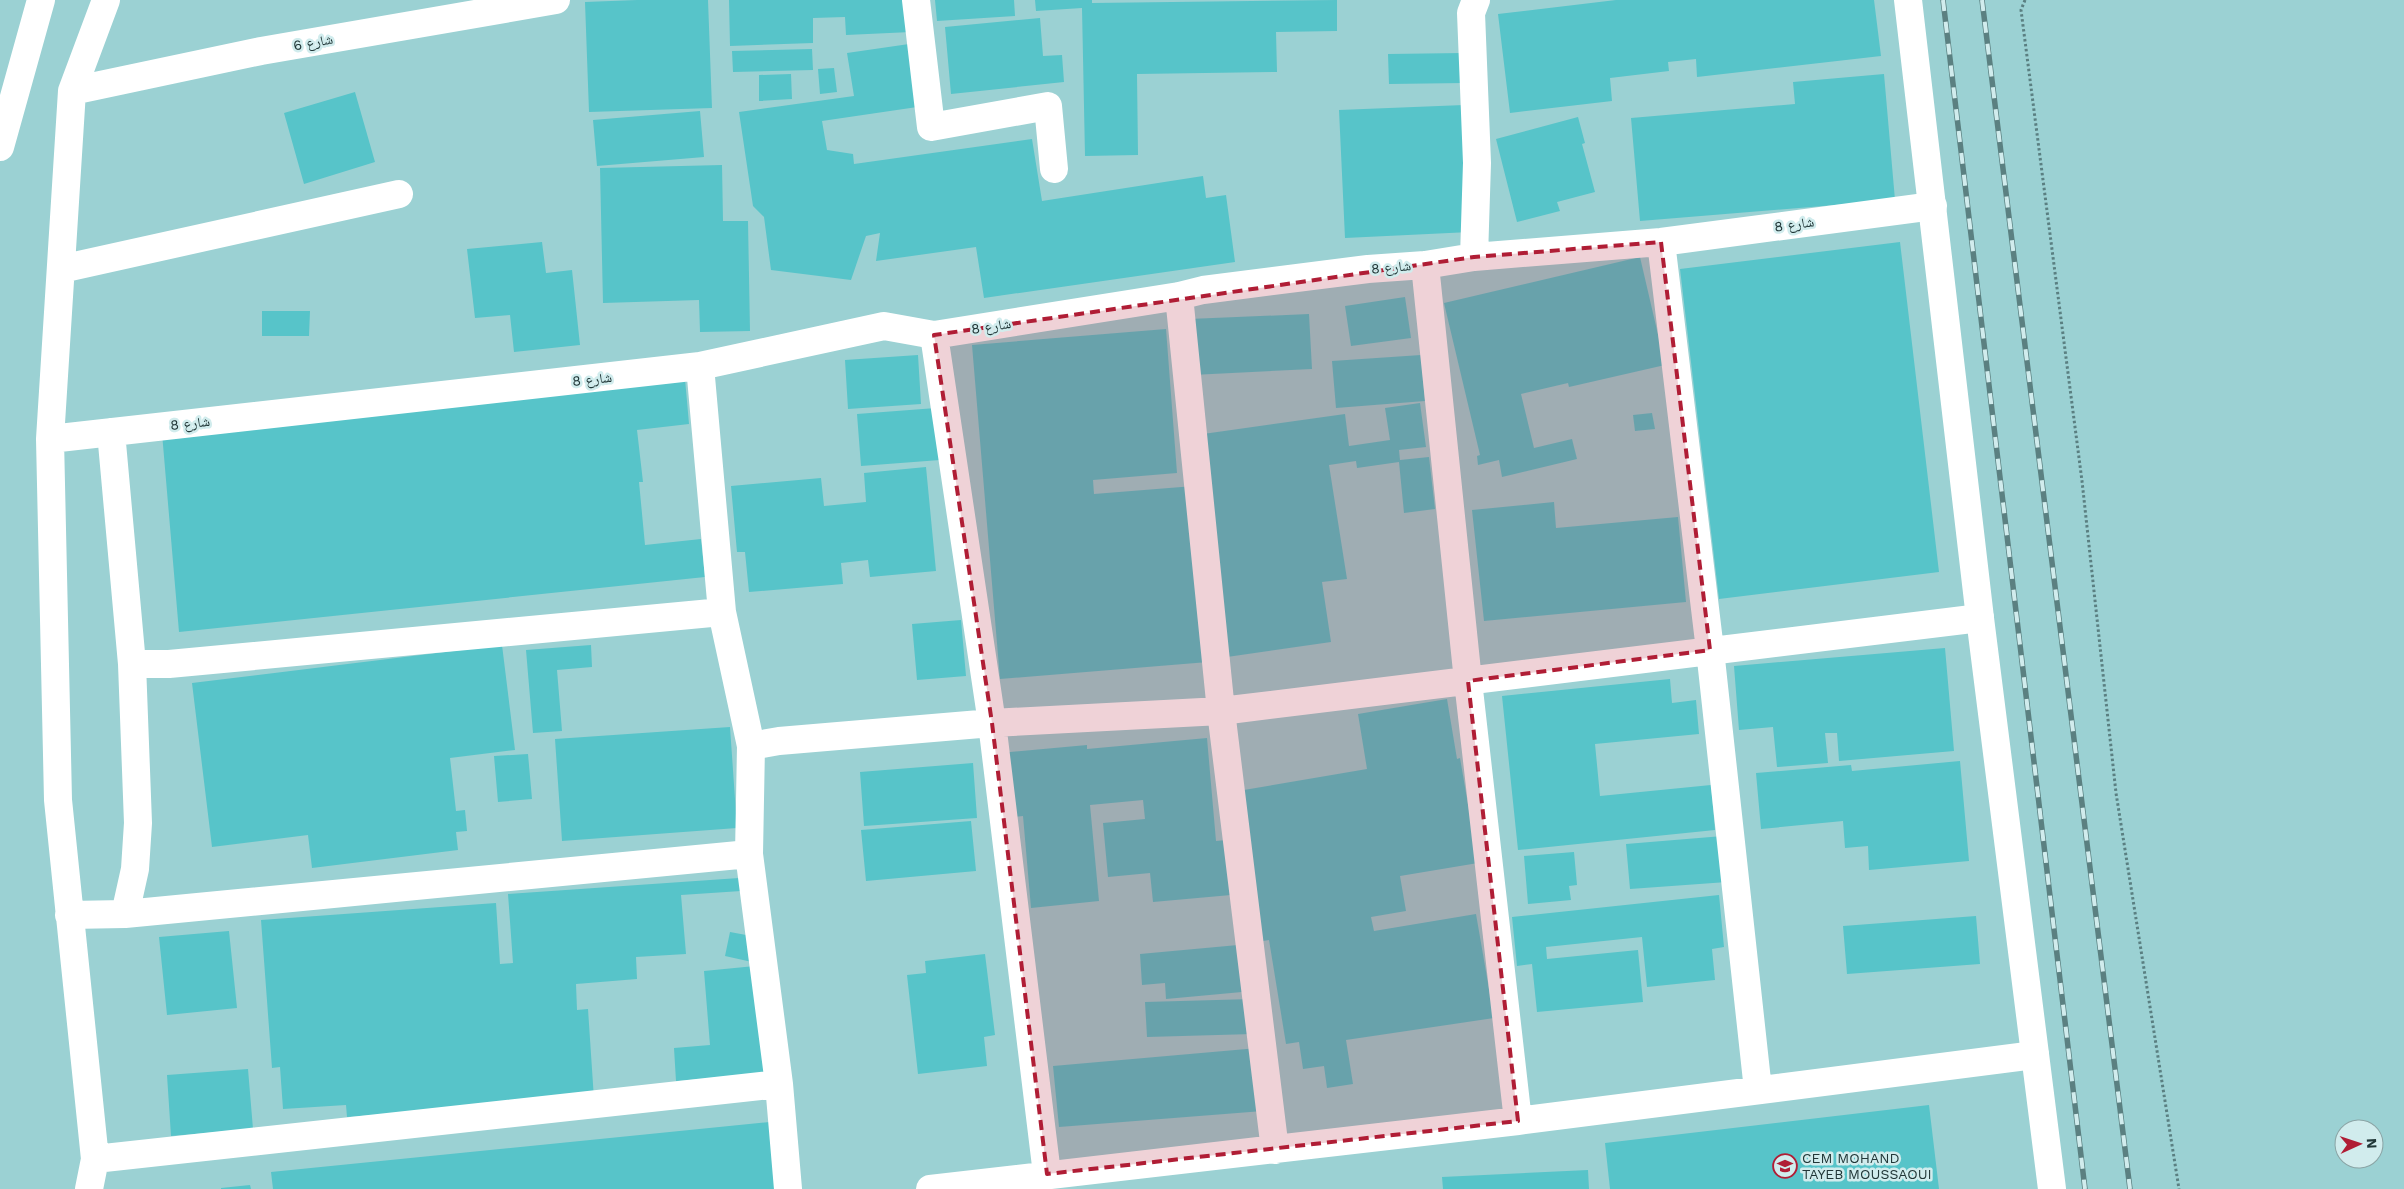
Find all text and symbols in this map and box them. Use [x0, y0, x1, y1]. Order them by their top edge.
street label: شارع 6 [292, 31, 334, 55]
street label: شارع 8 [1773, 213, 1815, 237]
street label: شارع 8 [1370, 257, 1412, 279]
street label: شارع 8 [970, 315, 1012, 339]
street label: شارع 8 [571, 369, 613, 391]
street label: شارع 8 [169, 413, 211, 435]
north arrow [2334, 1119, 2384, 1169]
text: N [2364, 1138, 2380, 1149]
place label: CEM MOHAND TAYEB MOUSSAOUI [1802, 1150, 1932, 1182]
school or university icon: CEM MOHAND TAYEB MOUSSAOUI [1772, 1153, 1798, 1179]

